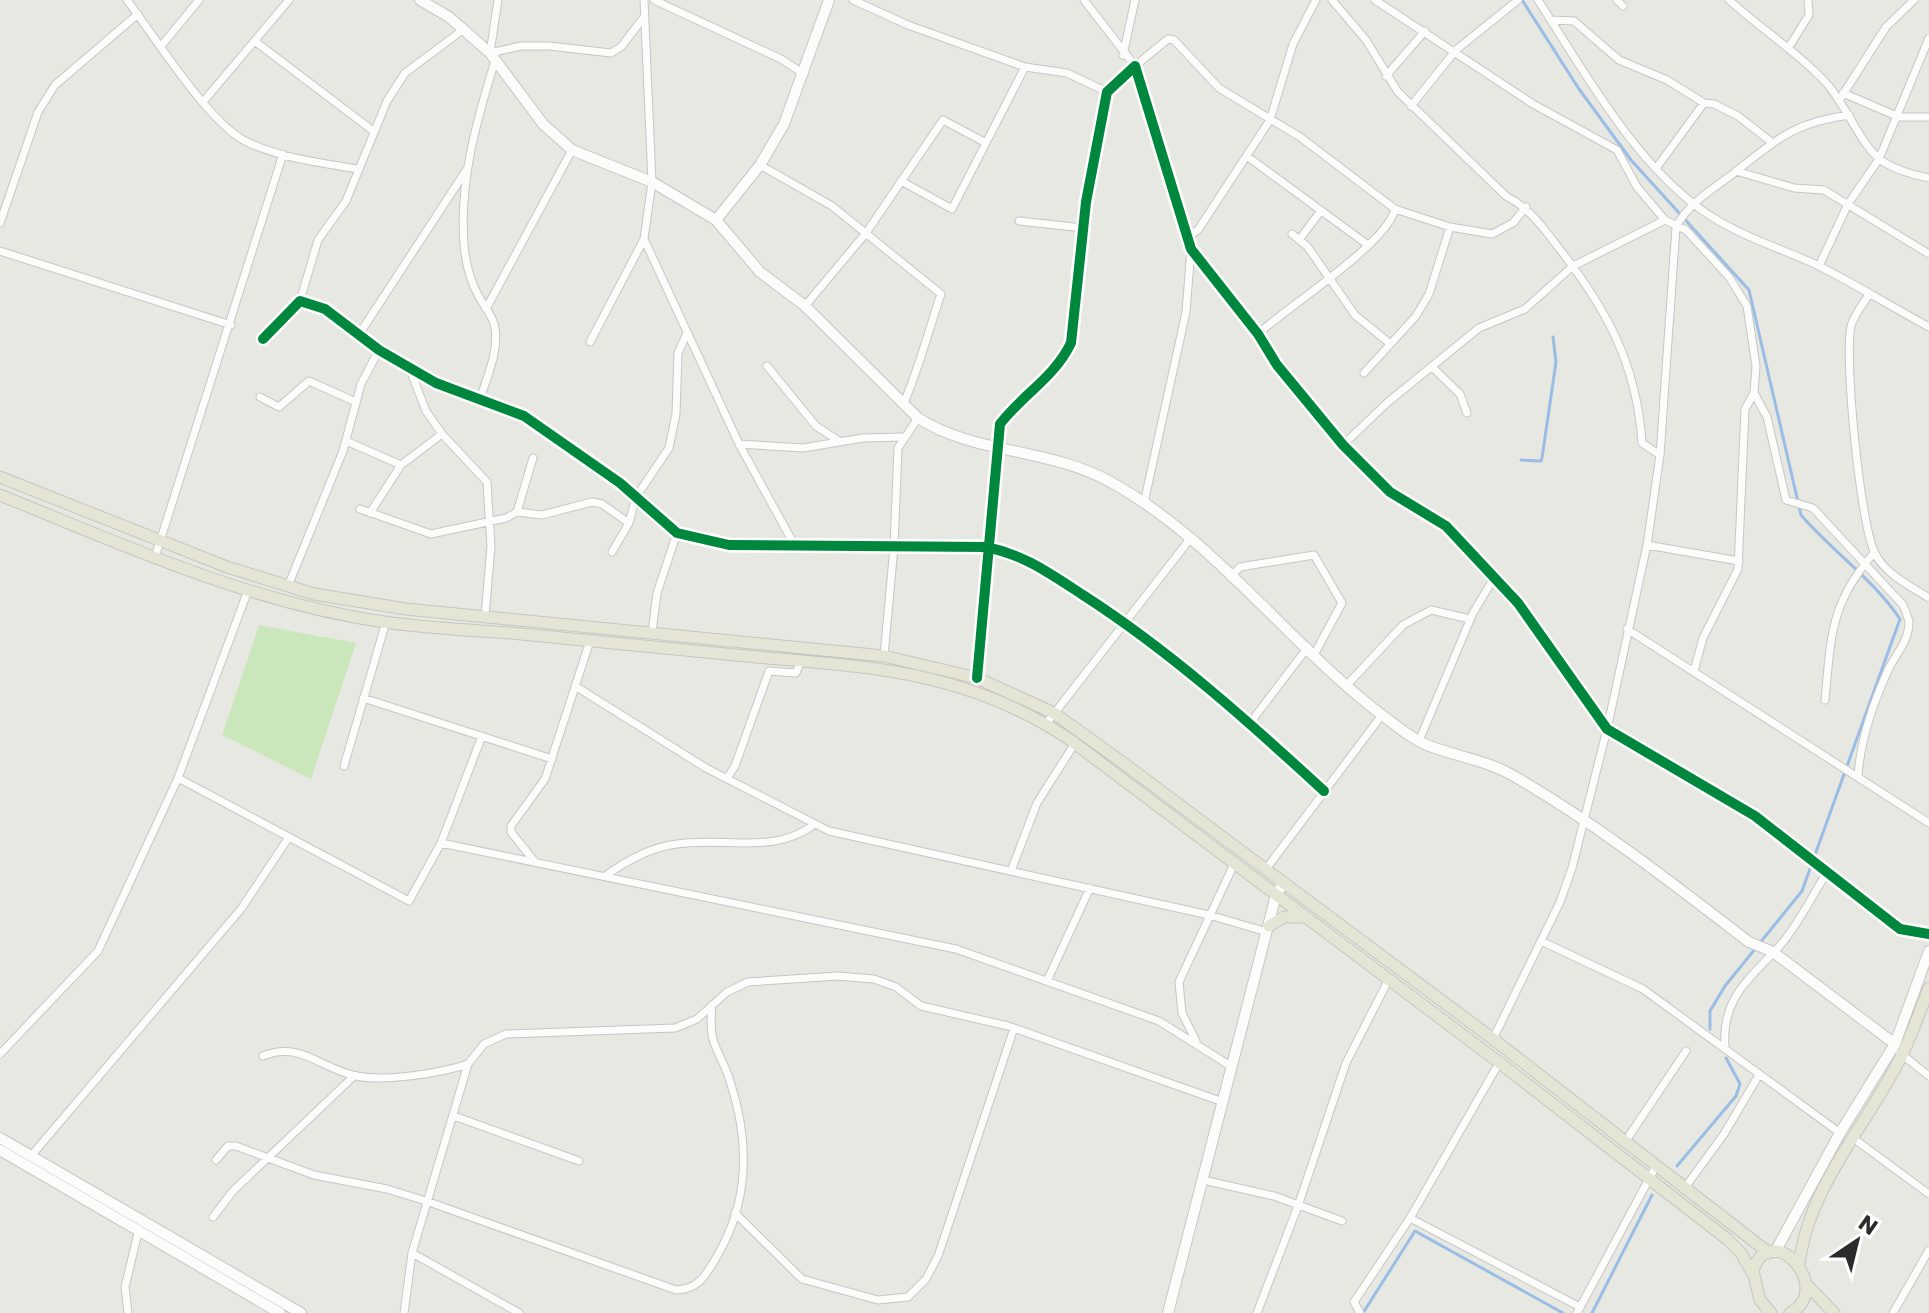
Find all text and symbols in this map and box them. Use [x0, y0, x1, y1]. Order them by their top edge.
north arrow [1817, 1201, 1897, 1281]
text: N [1853, 1208, 1884, 1242]

